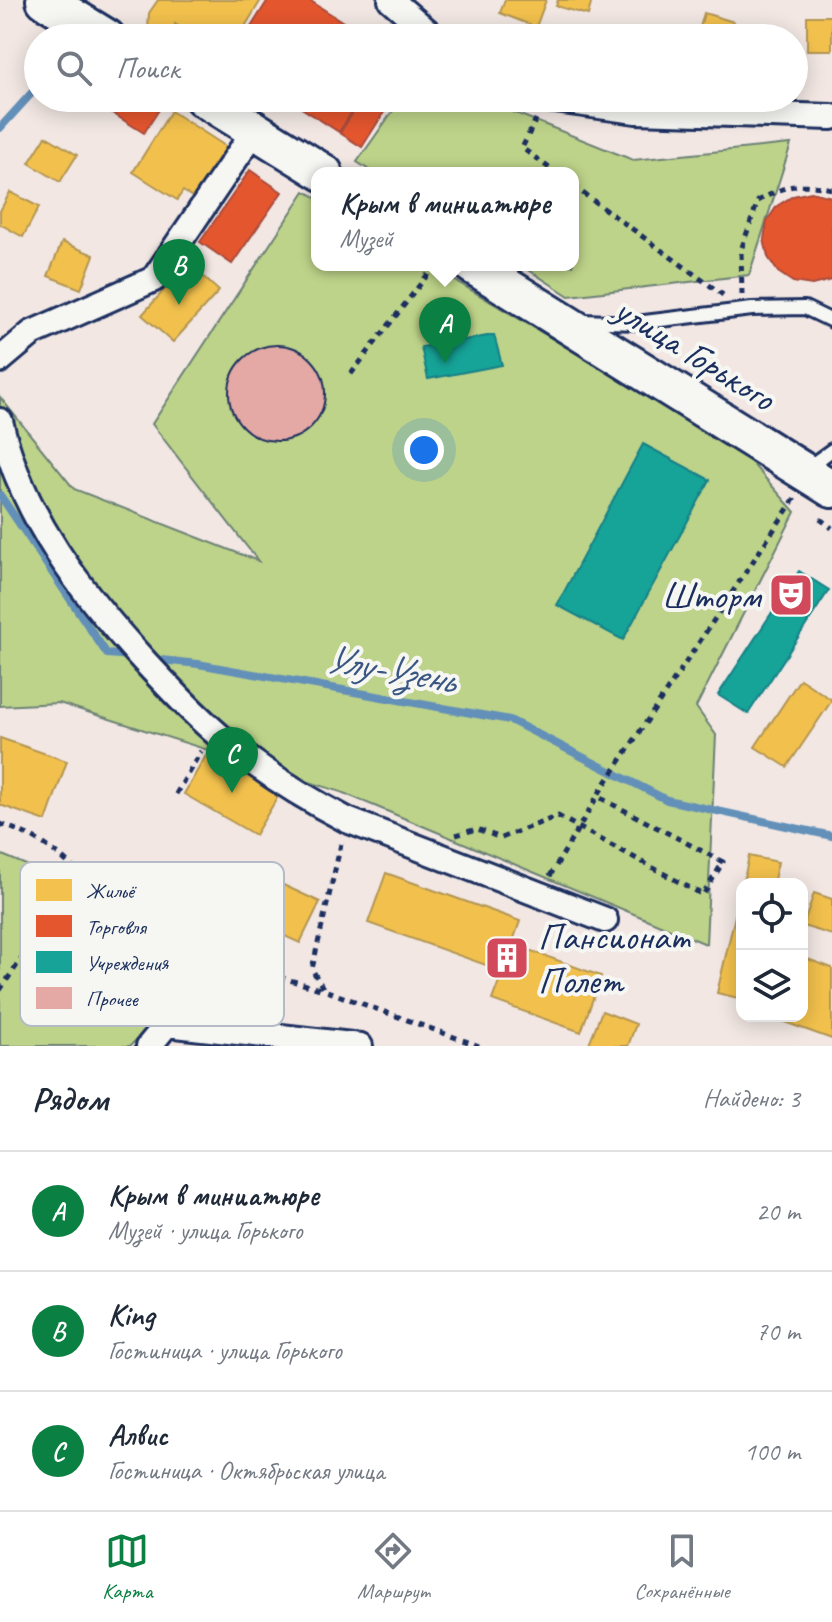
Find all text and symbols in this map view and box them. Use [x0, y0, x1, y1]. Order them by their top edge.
search box [24, 24, 808, 112]
icon: search [52, 46, 96, 90]
text: Поиск [116, 49, 179, 87]
popup [311, 167, 579, 271]
text: Крым в миниатюре [340, 184, 551, 222]
text: Музей [340, 222, 393, 255]
pin: B [153, 239, 205, 305]
street label: улица Горького [604, 285, 785, 422]
pin: A [419, 297, 471, 363]
your location [404, 430, 444, 470]
theatre icon: Шторм [767, 571, 815, 619]
place label: Шторм [662, 572, 762, 619]
water label: Улу-Узень [321, 633, 463, 706]
pin: C [206, 727, 258, 793]
legend [20, 862, 284, 1026]
text: Жильё [86, 877, 138, 905]
map controls [736, 878, 808, 1022]
button: locate [736, 878, 808, 950]
text: Торговля [86, 913, 147, 941]
place label: Пансионат Полет [538, 913, 691, 1004]
building icon: Пансионат Полет [483, 934, 531, 982]
text: Учреждения [86, 949, 169, 977]
button: layers [736, 950, 808, 1022]
text: Прочее [86, 985, 140, 1013]
text: Рядом [32, 1077, 108, 1120]
text: Найдено: 3 [703, 1082, 800, 1115]
text: Крым в миниатюре [108, 1176, 319, 1214]
text: A [51, 1195, 65, 1228]
text: 20 m [756, 1195, 800, 1228]
text: Музей · улица Горького [108, 1214, 302, 1247]
text: King [108, 1296, 154, 1334]
text: B [51, 1315, 65, 1348]
text: 70 m [756, 1315, 800, 1348]
text: Гостиница · улица Горького [108, 1334, 342, 1367]
text: Алвис [108, 1416, 168, 1454]
text: C [52, 1435, 64, 1468]
text: 100 m [744, 1435, 800, 1468]
text: Гостиница · Октябрьская улица [108, 1454, 384, 1487]
tab: Карта [102, 1529, 153, 1605]
tab: Маршрут [357, 1529, 430, 1605]
tab: Сохранённые [634, 1529, 730, 1605]

